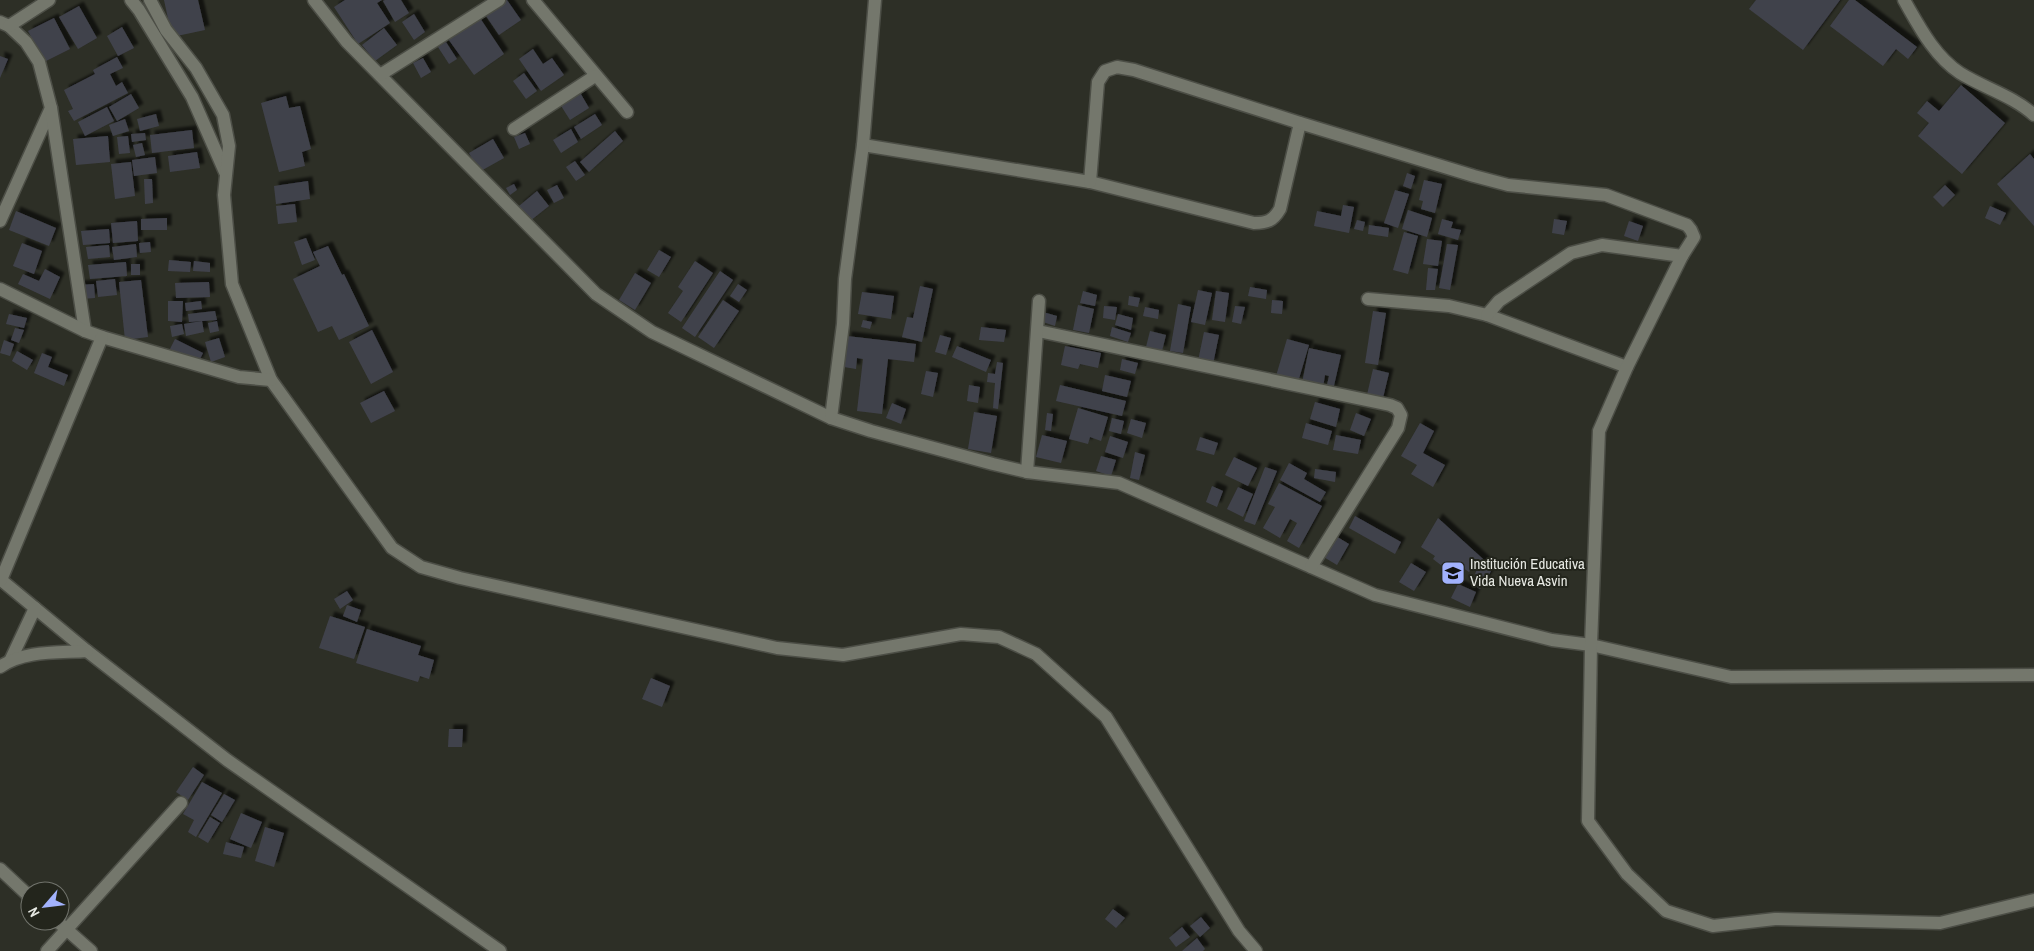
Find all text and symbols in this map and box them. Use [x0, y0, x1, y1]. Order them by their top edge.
place label: Institución Educativa Vida Nueva Asvin [1470, 553, 1585, 591]
school or university icon: Institución Educativa Vida Nueva Asvin [1440, 560, 1466, 586]
north arrow [20, 881, 70, 931]
text: N [24, 904, 43, 920]

